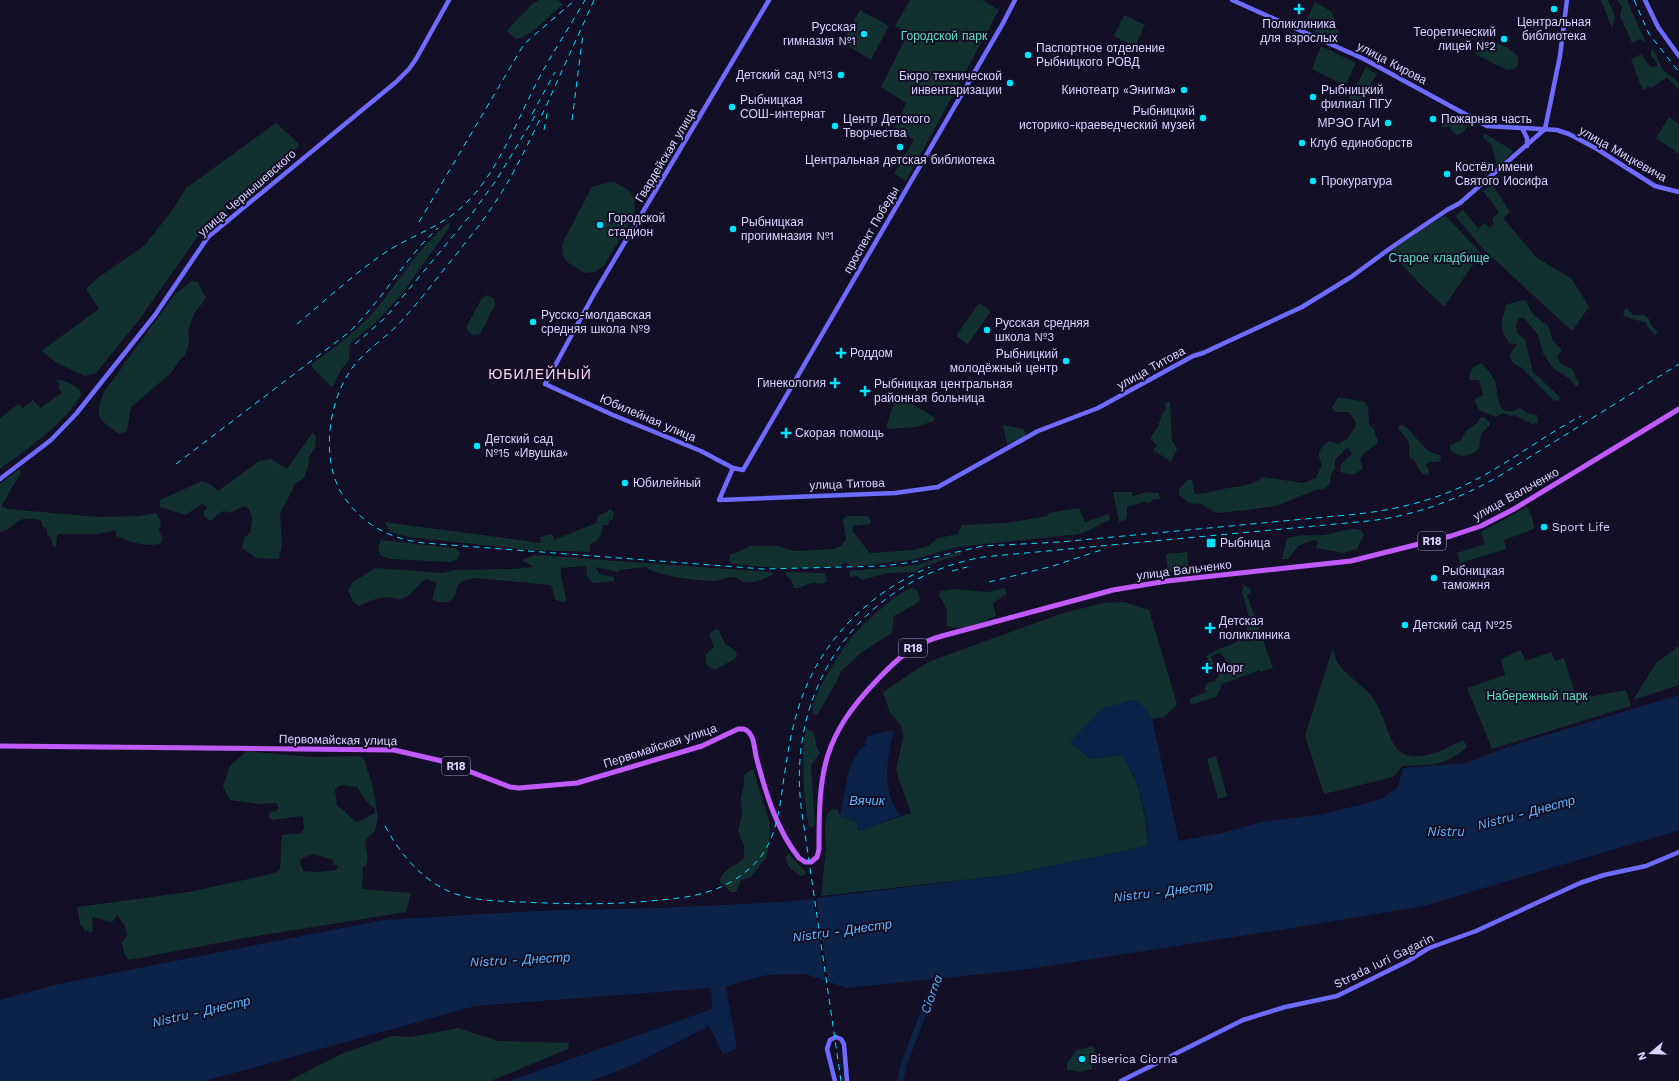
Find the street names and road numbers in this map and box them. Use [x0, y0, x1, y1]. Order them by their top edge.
street label: улица Кирова [1355, 39, 1430, 87]
street label: Гвардейская улица [632, 105, 700, 205]
street label: улица Мицкевича [1577, 123, 1670, 185]
street label: улица Чернышевского [195, 146, 299, 239]
street label: проспект Победы [840, 184, 902, 276]
street label: улица Титова [1115, 343, 1188, 392]
street label: Юбилейная улица [598, 391, 698, 445]
street label: улица Вальченко [1471, 464, 1562, 523]
street label: улица Титова [809, 476, 885, 492]
road number: R18 [1418, 532, 1446, 550]
street label: улица Вальченко [1136, 557, 1233, 583]
road number: R18 [899, 639, 927, 657]
street label: Первомайская улица [602, 721, 719, 771]
street label: Первомайская улица [279, 732, 398, 748]
road number: R18 [442, 757, 470, 775]
street label: Strada Iuri Gagarin [1332, 931, 1436, 991]

